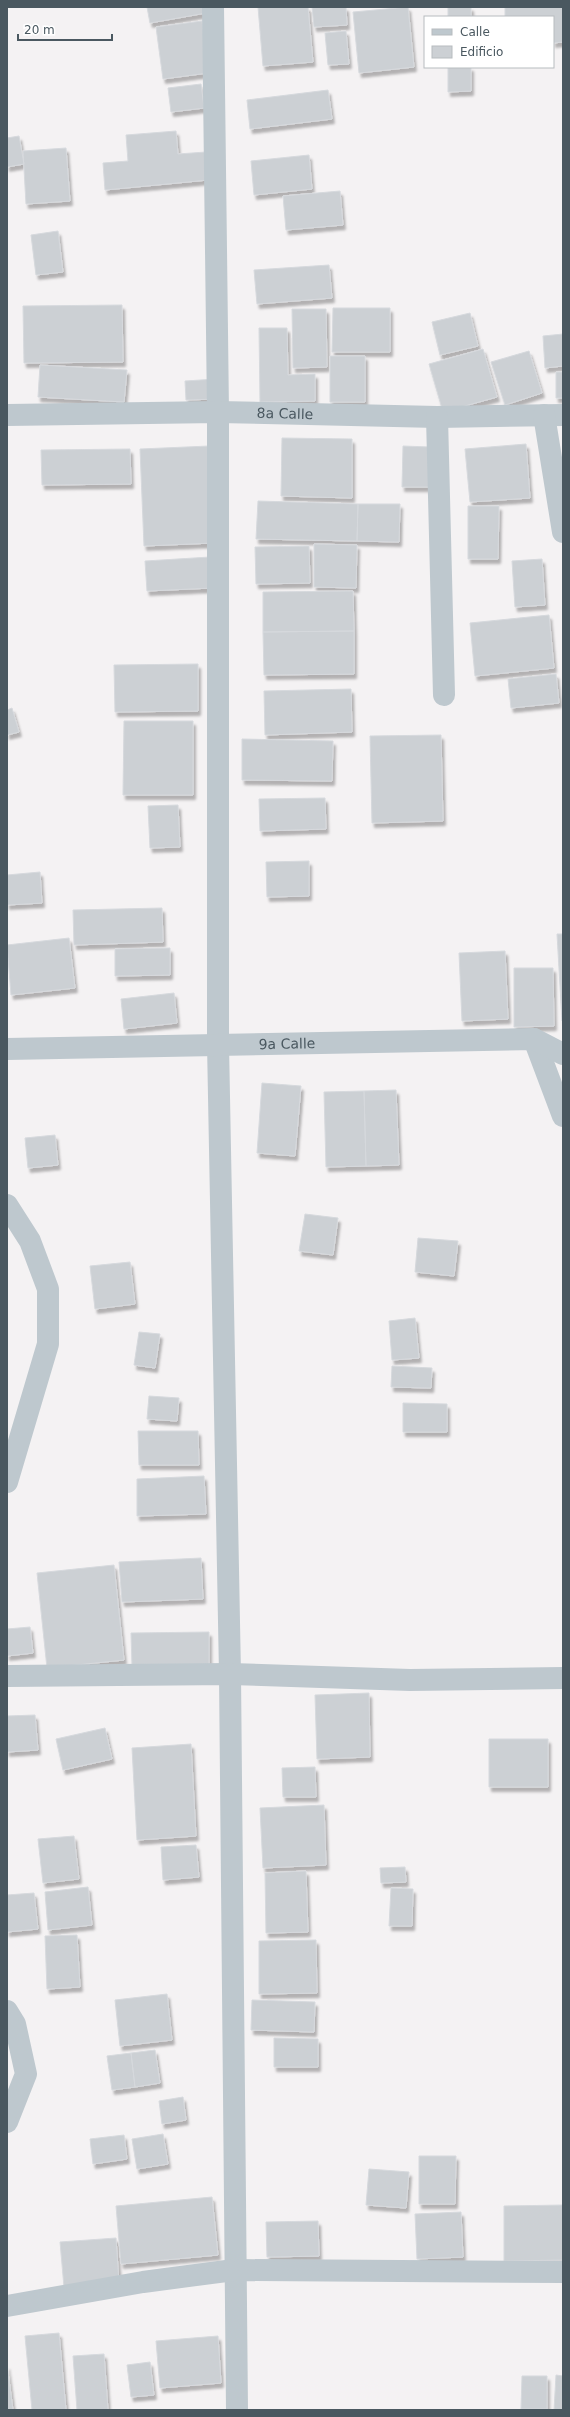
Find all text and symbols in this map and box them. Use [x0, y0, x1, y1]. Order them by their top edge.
scale bar [18, 16, 112, 42]
legend [424, 16, 554, 68]
text: 20 m [24, 23, 55, 37]
text: Calle [460, 25, 490, 39]
text: Edificio [460, 45, 503, 59]
street label: 8a Calle [256, 405, 314, 422]
street label: 9a Calle [258, 1035, 315, 1052]

